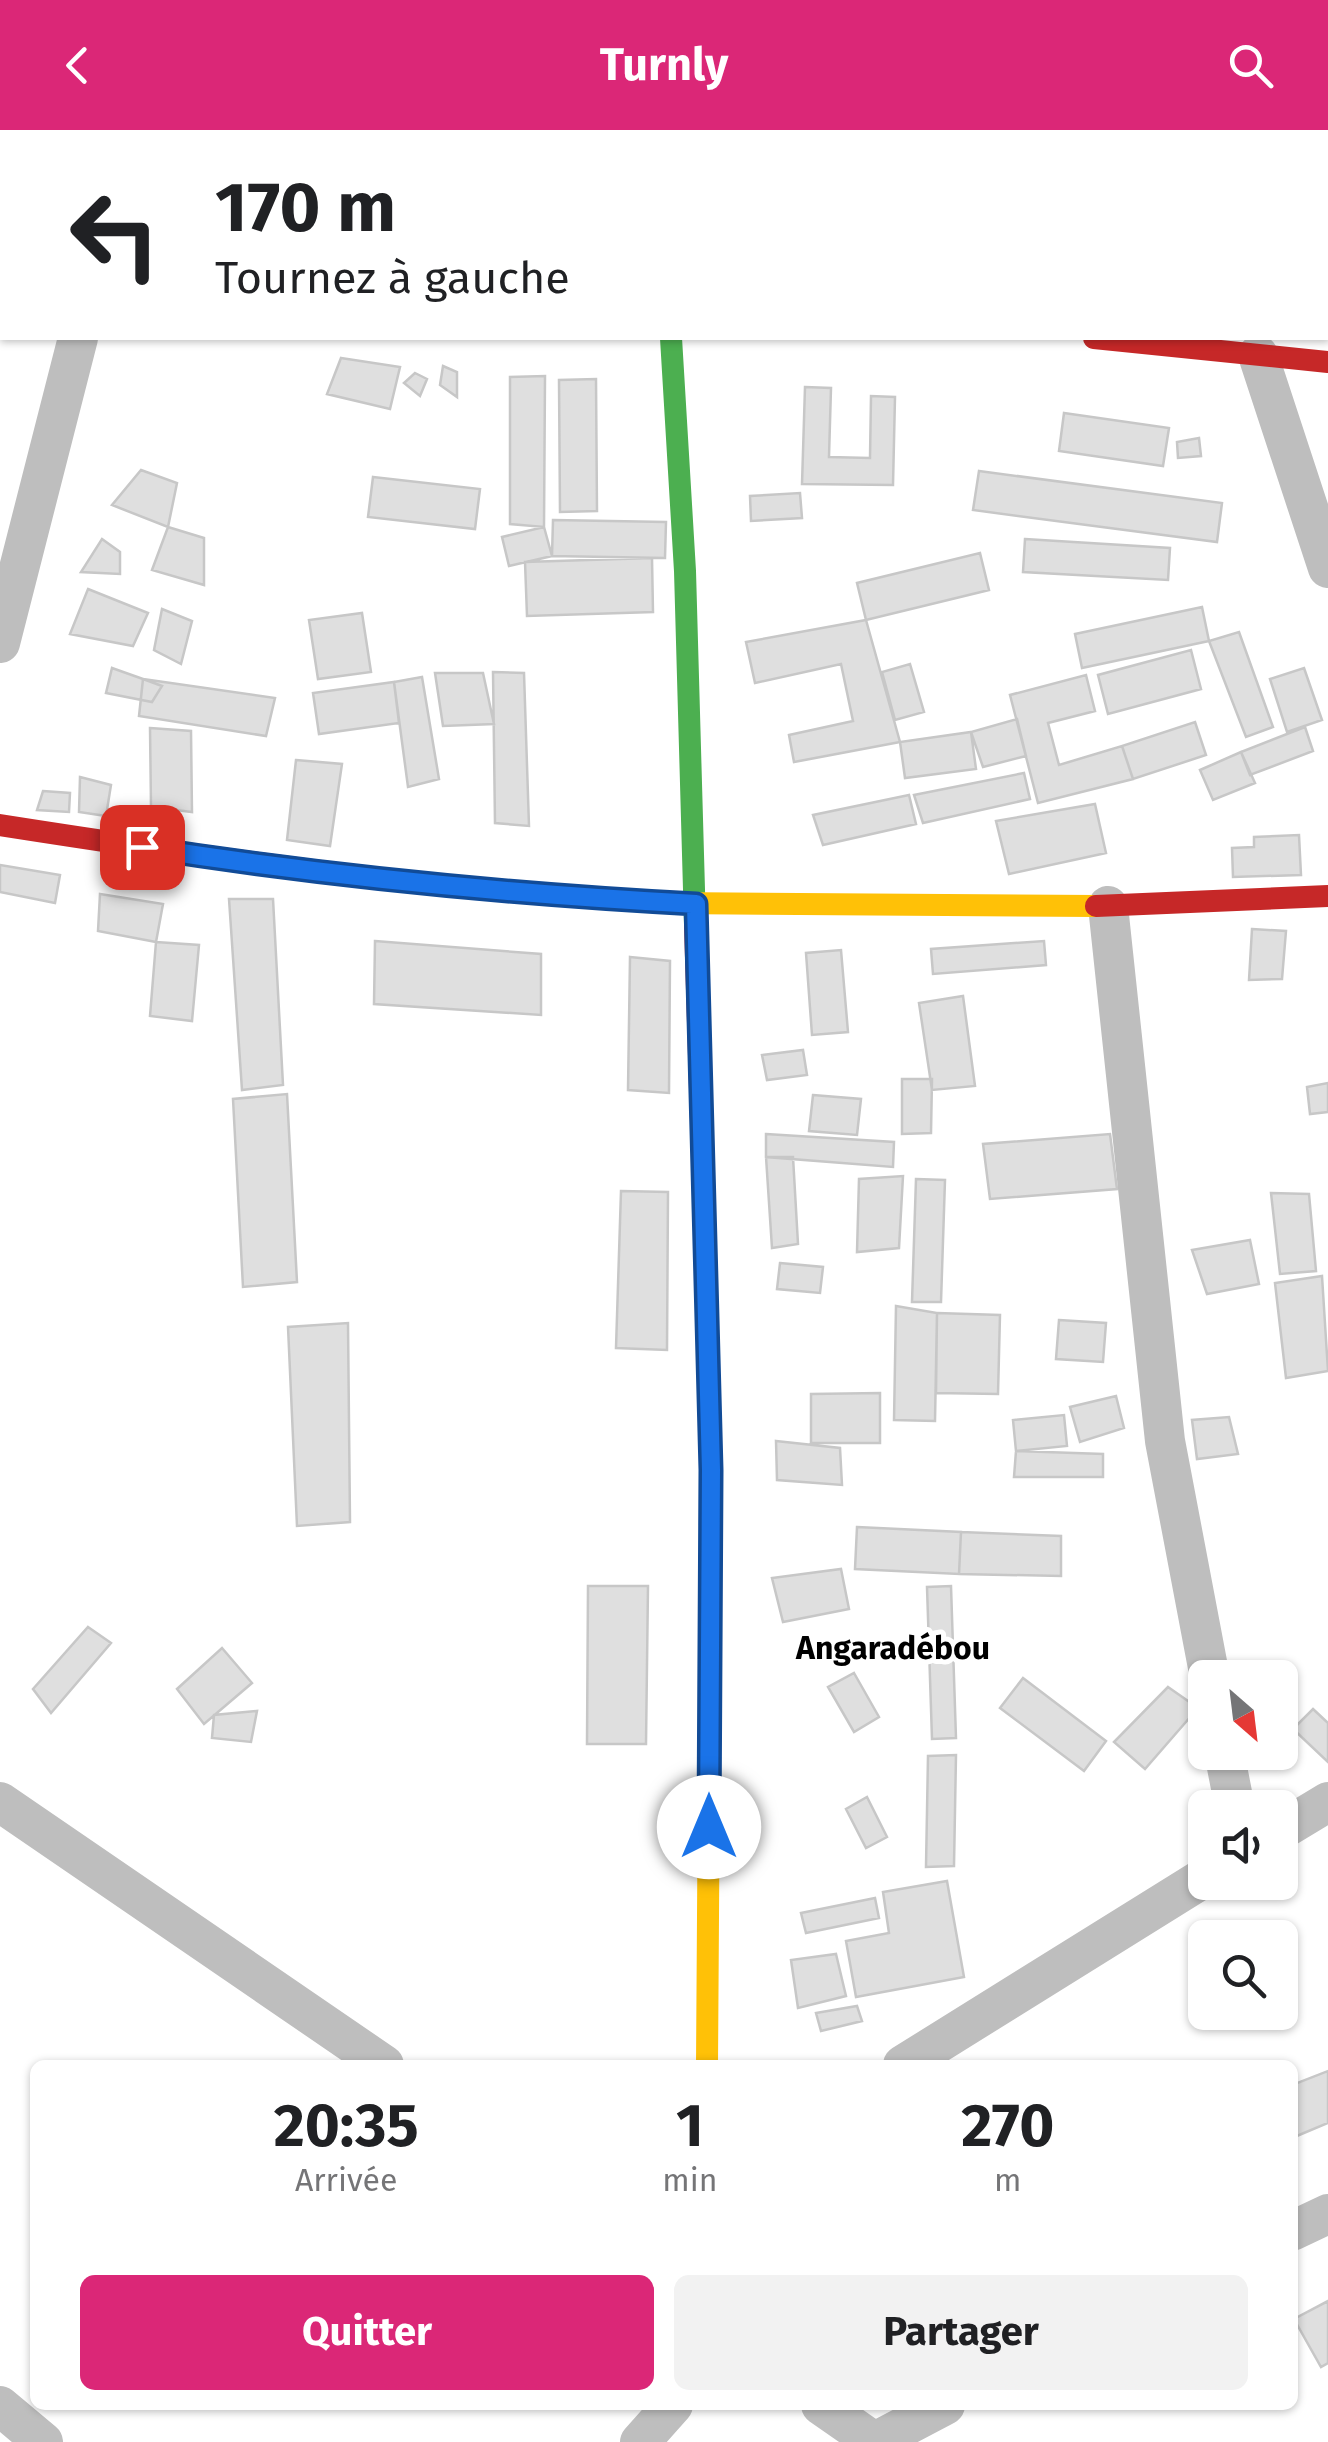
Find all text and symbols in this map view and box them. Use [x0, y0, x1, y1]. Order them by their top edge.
icon: back [50, 38, 105, 93]
text: Turnly [600, 38, 728, 92]
icon: search [1223, 38, 1278, 93]
text: 170 m [215, 166, 396, 250]
icon: left [50, 170, 180, 300]
text: Tournez à gauche [215, 251, 570, 305]
pin [100, 805, 185, 890]
icon: arrive [115, 820, 170, 875]
district label: Angaradébou [795, 1629, 990, 1667]
north arrow [1188, 1660, 1298, 1770]
map controls [1188, 1660, 1298, 2030]
position arrow [657, 1775, 761, 1879]
button: sound [1188, 1790, 1298, 1900]
button: search [1188, 1920, 1298, 2030]
text: 20:35 [274, 2090, 419, 2162]
text: 1 [676, 2090, 704, 2162]
text: 270 [961, 2090, 1054, 2162]
text: Arrivée [295, 2161, 397, 2199]
text: min [662, 2161, 718, 2199]
text: m [994, 2161, 1021, 2199]
button: Quitter [80, 2275, 654, 2390]
button: Partager [674, 2275, 1248, 2390]

